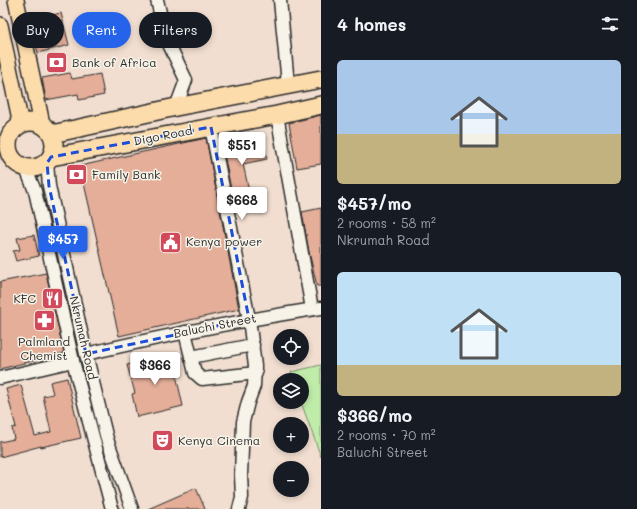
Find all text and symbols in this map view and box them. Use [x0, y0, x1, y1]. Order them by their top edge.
chip: Buy [12, 12, 64, 48]
chip: Rent [72, 12, 131, 48]
chip: Filters [139, 12, 212, 48]
text: 4 homes [337, 13, 406, 35]
icon: filters [599, 13, 621, 35]
bank icon: Bank of Africa [43, 50, 69, 76]
place label: Bank of Africa [72, 54, 157, 70]
icon: home [443, 86, 515, 158]
street label: Digo Road [132, 121, 194, 149]
pin: $551 [218, 132, 266, 166]
text: $551 [228, 136, 256, 153]
bank icon: Family Bank [64, 162, 90, 188]
place label: Family Bank [92, 166, 161, 182]
pin: $668 [218, 187, 266, 221]
text: $668 [226, 191, 258, 208]
text: $457/mo [337, 192, 411, 214]
text: 2 rooms · 58 m² [337, 214, 436, 231]
pin: $457 [39, 226, 87, 260]
public building icon: Kenya power [157, 229, 183, 255]
text: $457 [47, 230, 79, 247]
text: Nkrumah Road [337, 231, 429, 248]
place label: Kenya power [186, 233, 262, 249]
restaurant icon: KFC [39, 286, 65, 312]
place label: KFC [13, 290, 36, 306]
street label: Nkrumah Road [67, 294, 101, 382]
icon: home [443, 298, 515, 370]
pharmacy icon: Palmland Chemist [31, 308, 57, 334]
street label: Baluchi Street [172, 309, 258, 341]
map controls [273, 329, 309, 497]
button: locate [273, 329, 309, 365]
place label: Palmland Chemist [18, 333, 70, 363]
pin: $366 [131, 352, 179, 386]
text: $366 [139, 356, 171, 373]
button: layers [273, 373, 309, 409]
text: $366/mo [337, 404, 412, 426]
button: + [273, 417, 309, 453]
text: 2 rooms · 70 m² [337, 426, 436, 443]
theatre icon: Kenya Cinema [150, 428, 176, 454]
place label: Kenya Cinema [178, 432, 260, 448]
text: Baluchi Street [337, 443, 428, 460]
button: − [273, 461, 309, 497]

